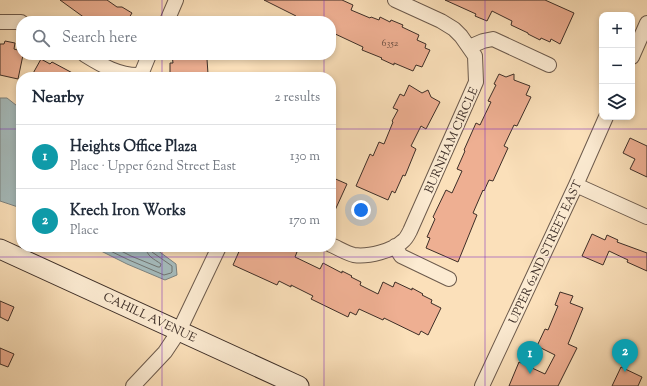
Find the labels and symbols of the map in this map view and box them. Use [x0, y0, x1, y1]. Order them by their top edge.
house number: 6352 [381, 36, 399, 51]
street label: BURNHAM CIRCLE [420, 84, 484, 196]
street label: UPPER 62ND STREET EAST [505, 177, 587, 327]
your location [351, 200, 371, 220]
street label: CAHILL AVENUE [100, 288, 200, 348]
pin: 2 [612, 339, 638, 372]
pin: 1 [517, 341, 543, 374]

